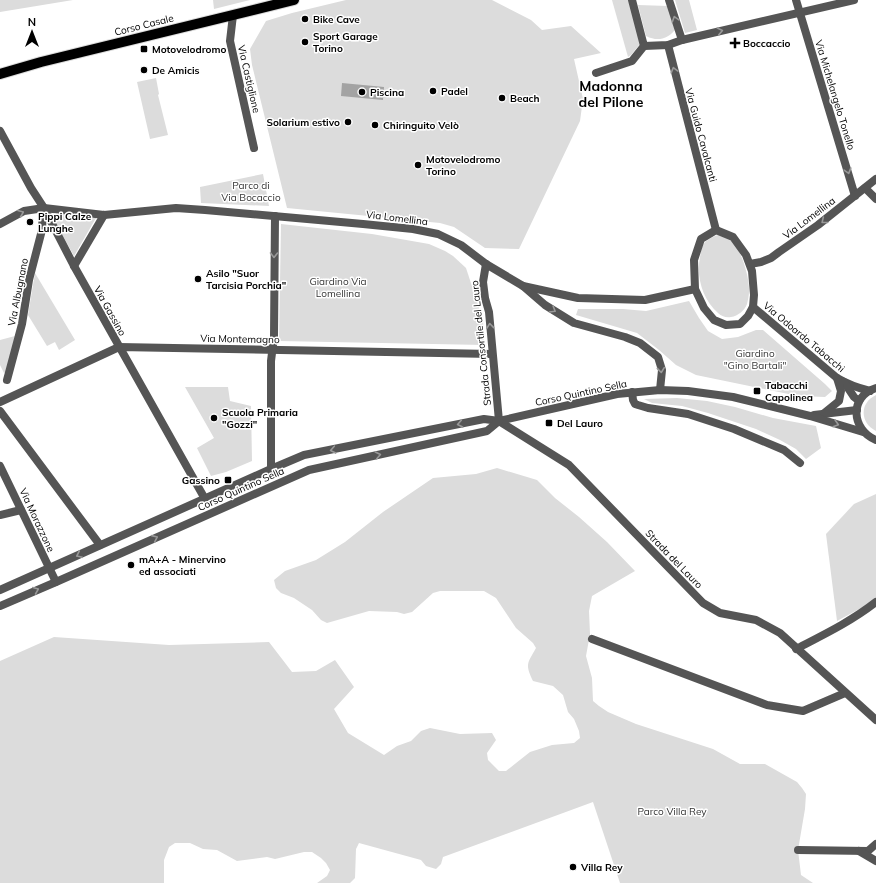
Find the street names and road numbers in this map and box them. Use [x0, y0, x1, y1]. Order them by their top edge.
street label: Corso Casale [113, 11, 175, 39]
street label: Via Michelangelo Tonello [812, 38, 858, 152]
street label: Via Castiglione [235, 44, 263, 114]
street label: Via Guido Cavalcanti [682, 87, 720, 183]
street label: Via Lomellina [780, 194, 838, 242]
street label: Via Lomellina [365, 208, 429, 228]
street label: Via Albugnano [5, 257, 31, 327]
street label: Strada Consortile del Lauro [468, 279, 494, 406]
street label: Via Gassino [91, 284, 129, 339]
street label: Via Odoardo Tabacchi [761, 299, 847, 375]
street label: Via Montemagno [200, 332, 280, 346]
street label: Corso Quintino Sella [534, 377, 628, 409]
street label: Corso Quintino Sella [196, 464, 286, 514]
street label: Via Morazzone [16, 486, 58, 554]
street label: Strada del Lauro [643, 527, 706, 591]

